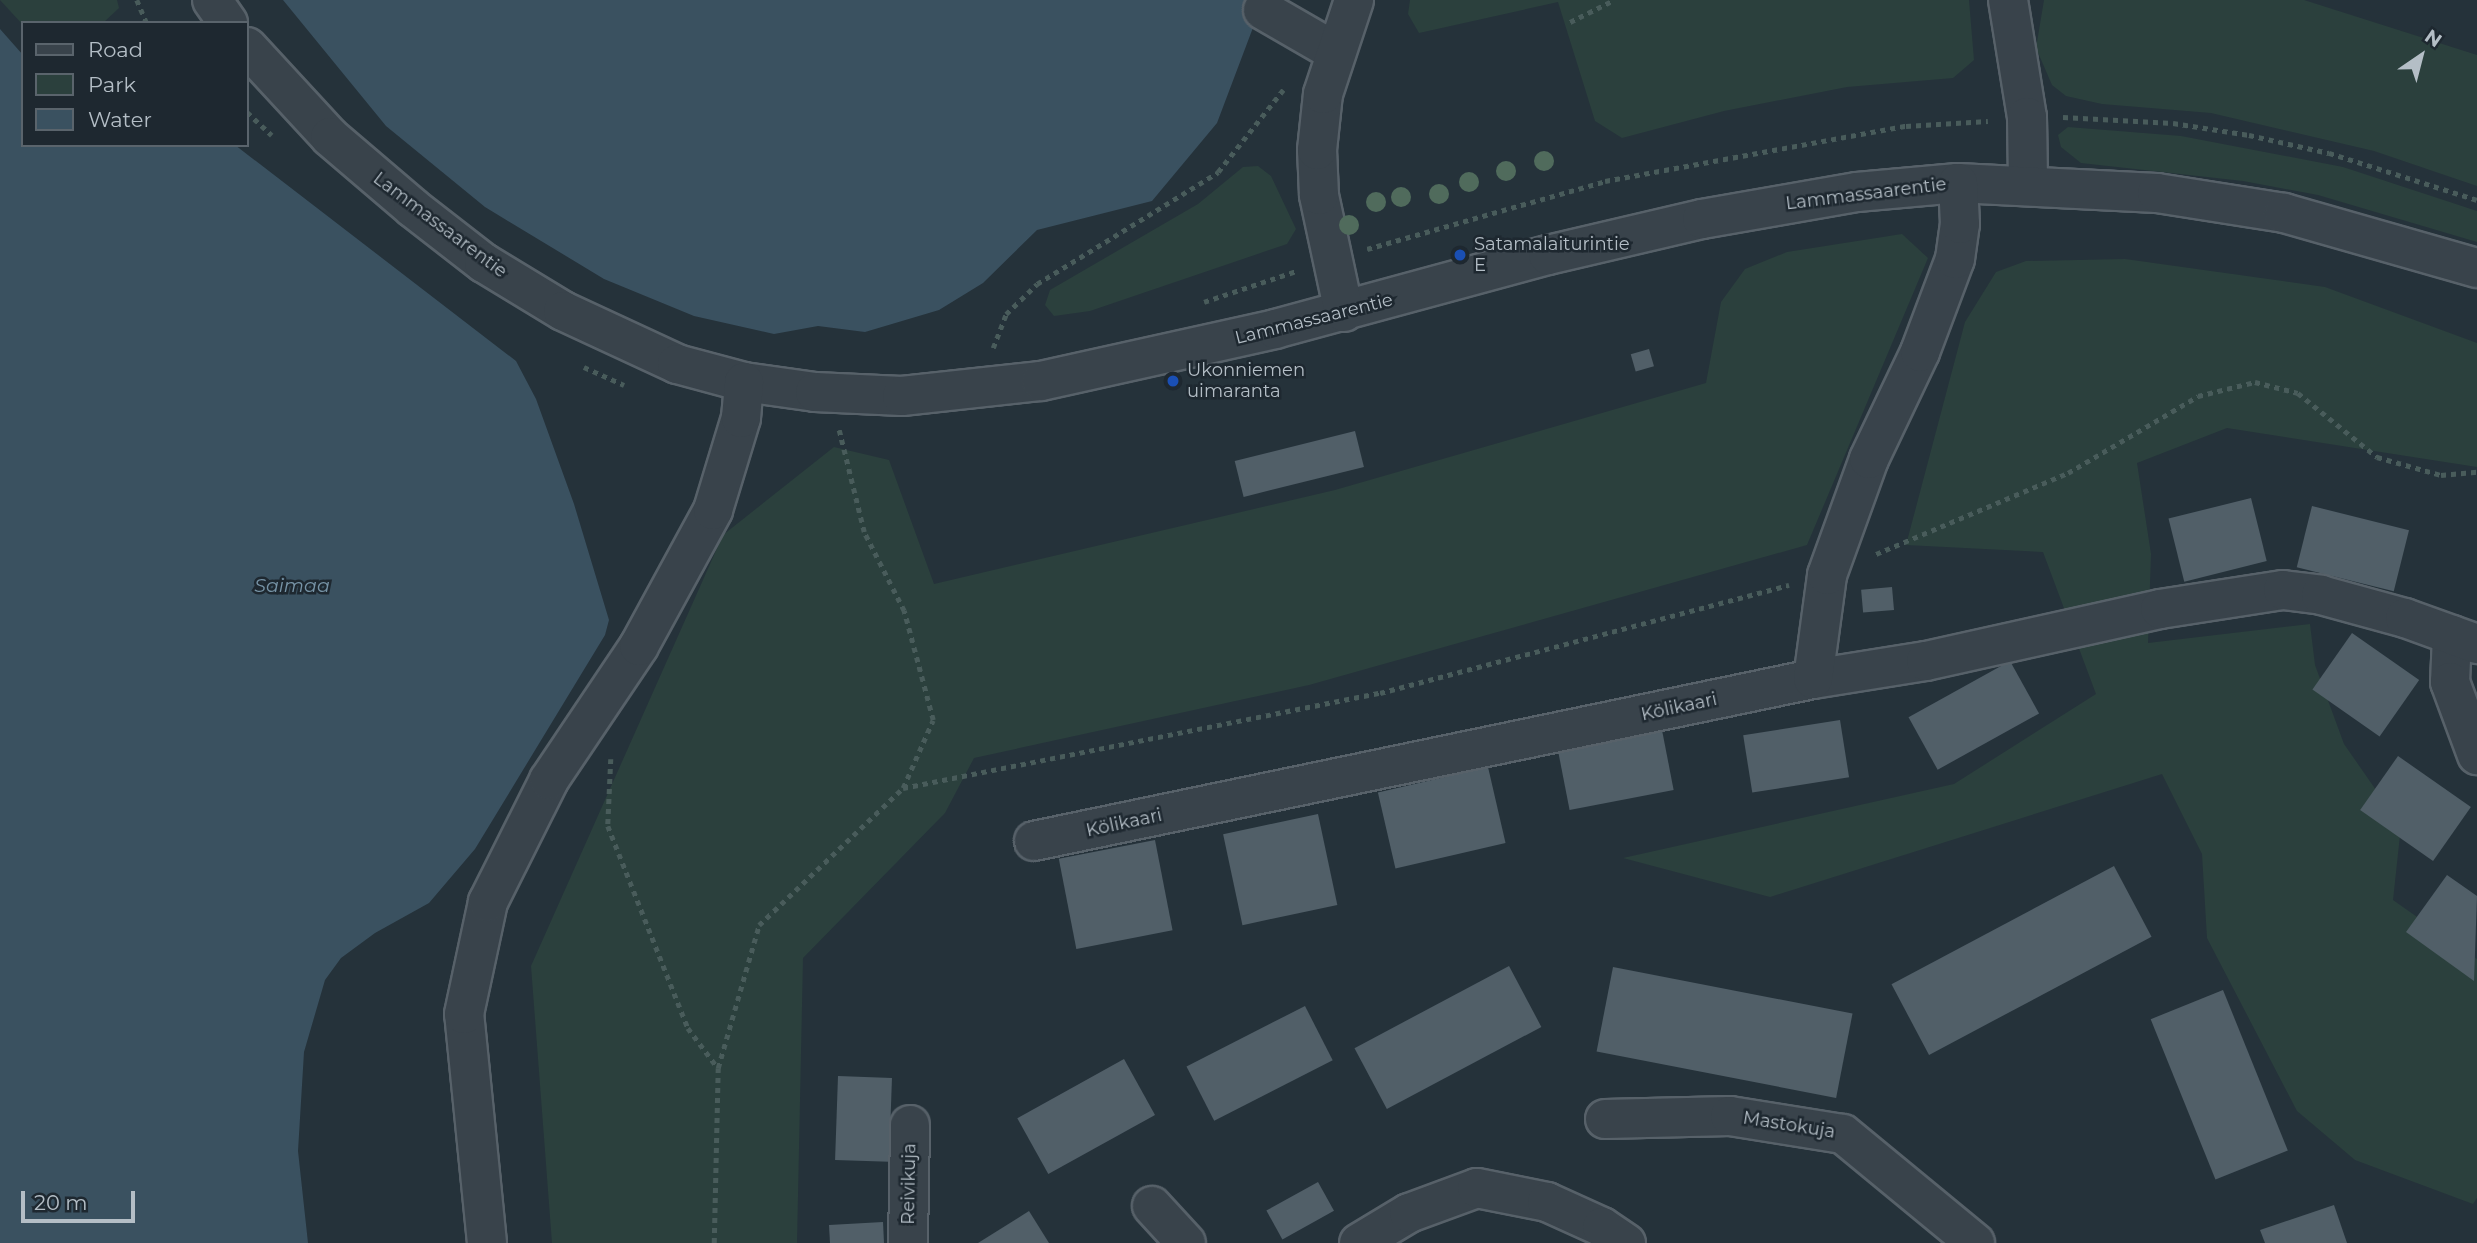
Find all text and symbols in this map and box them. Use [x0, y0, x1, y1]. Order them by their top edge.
legend [21, 21, 248, 147]
north arrow [2386, 21, 2456, 91]
text: N [2420, 25, 2446, 52]
text: Road [88, 37, 143, 62]
text: Park [88, 72, 136, 97]
text: Water [88, 107, 152, 132]
street label: Lammassaarentie [369, 168, 511, 282]
street label: Lammassaarentie [1784, 173, 1948, 215]
place label: Satamalaiturintie E [1474, 234, 1630, 276]
marker: Satamalaiturintie E [1452, 247, 1468, 263]
street label: Lammassaarentie [1233, 289, 1395, 349]
place label: Ukonniemen uimaranta [1187, 360, 1305, 402]
marker: Ukonniemen uimaranta [1165, 373, 1181, 389]
water label: Saimaa [254, 575, 330, 597]
street label: Kölikaari [1639, 688, 1719, 726]
street label: Kölikaari [1084, 804, 1164, 842]
street label: Mastokuja [1741, 1107, 1837, 1143]
street label: Reivikuja [897, 1143, 921, 1225]
scale bar [24, 1176, 138, 1220]
text: 20 m [34, 1190, 88, 1215]

